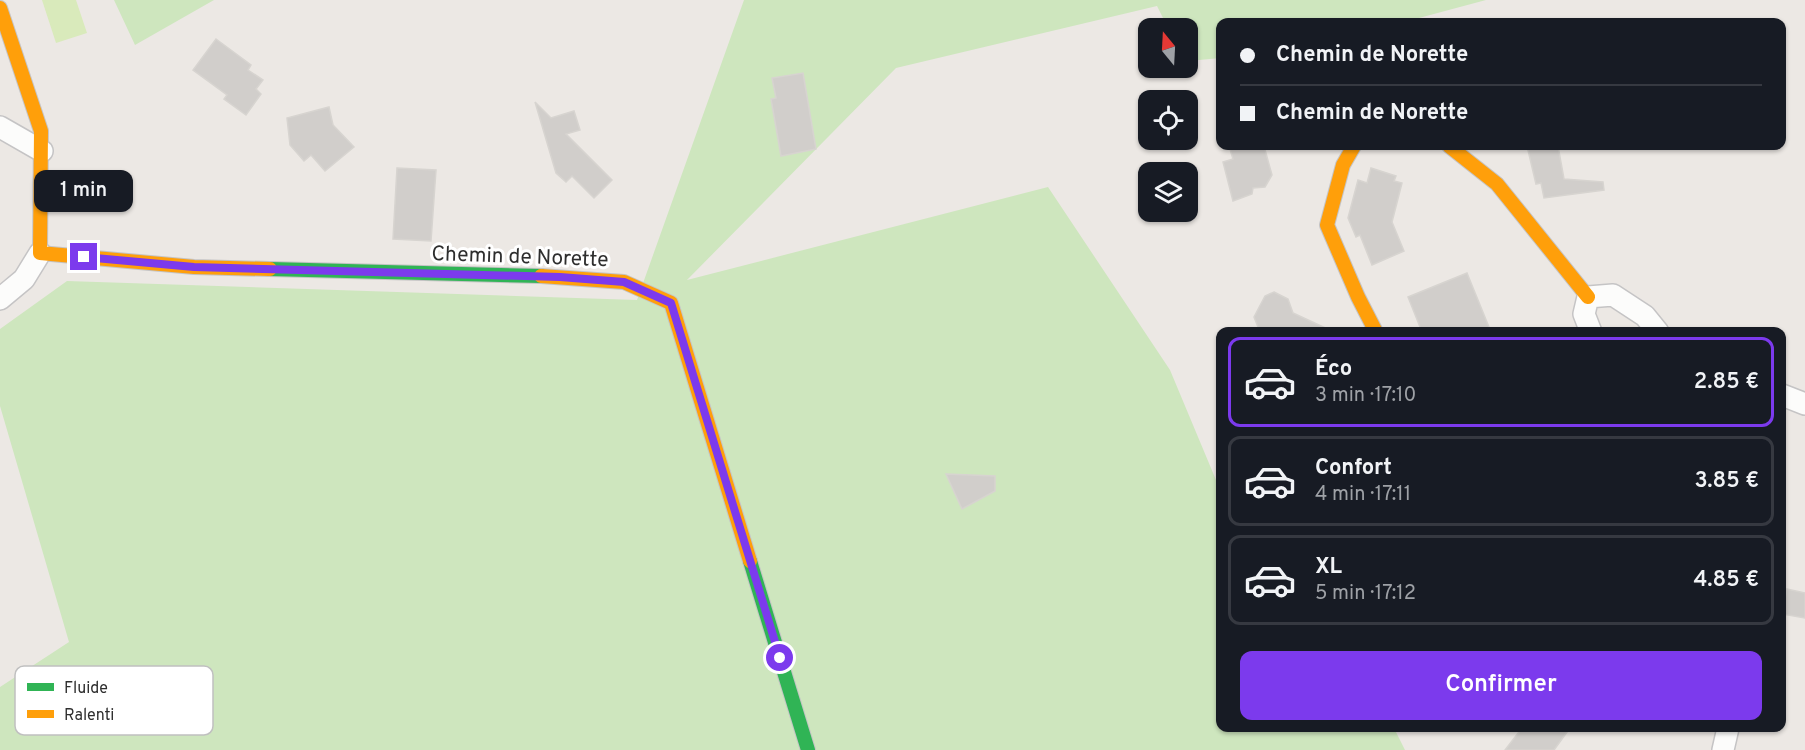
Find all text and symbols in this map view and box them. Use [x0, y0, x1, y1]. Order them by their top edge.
north arrow [1138, 18, 1198, 78]
map controls [1138, 18, 1198, 222]
text: Chemin de Norette [1276, 42, 1468, 69]
button: locate [1138, 90, 1198, 150]
text: Chemin de Norette [1276, 100, 1468, 127]
button: layers [1138, 162, 1198, 222]
callout: 1 min [34, 170, 134, 212]
text: 1 min [60, 178, 107, 204]
street label: Chemin de Norette [431, 241, 609, 274]
route end [70, 243, 97, 270]
icon: car [1243, 355, 1297, 409]
text: Éco [1315, 356, 1352, 383]
text: 2.85 € [1694, 369, 1759, 396]
text: 3 min · 17:10 [1315, 383, 1416, 409]
icon: car [1243, 454, 1297, 508]
text: Confort [1315, 455, 1392, 482]
text: 3.85 € [1694, 468, 1759, 495]
text: 4 min · 17:11 [1315, 482, 1411, 508]
icon: car [1243, 553, 1297, 607]
text: XL [1315, 554, 1342, 581]
text: 4.85 € [1693, 567, 1759, 594]
text: 5 min · 17:12 [1315, 581, 1416, 607]
route start [766, 644, 793, 671]
button: Confirmer [1240, 651, 1762, 720]
legend [15, 666, 213, 735]
text: Fluide [64, 679, 108, 699]
text: Ralenti [64, 706, 114, 726]

